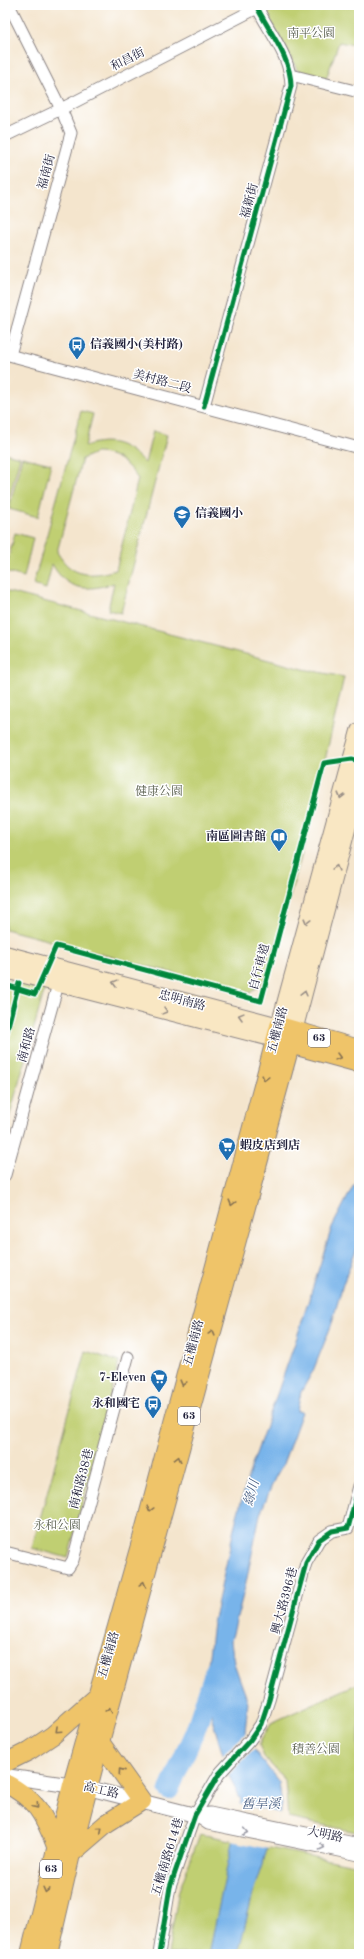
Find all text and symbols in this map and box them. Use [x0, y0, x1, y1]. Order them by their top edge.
park label: 南平公園 [287, 26, 335, 40]
street label: 和昌街 [108, 44, 148, 74]
street label: 福南街 [35, 152, 58, 191]
street label: 福新街 [238, 181, 261, 220]
bus stop icon: 信義國小(美村路) [67, 335, 87, 360]
place label: 信義國小(美村路) [90, 337, 183, 351]
street label: 美村路二段 [131, 367, 193, 396]
school or university icon: 信義國小 [172, 504, 192, 529]
place label: 信義國小 [195, 506, 243, 520]
park label: 健康公園 [135, 784, 183, 798]
one-way arrow [337, 792, 346, 799]
library icon: 南區圖書館 [269, 827, 289, 852]
place label: 南區圖書館 [206, 829, 266, 843]
one-way arrow [332, 864, 340, 871]
one-way arrow [303, 918, 312, 925]
street label: 自行車道 [246, 942, 272, 992]
one-way arrow [112, 979, 119, 987]
street label: 忠明南路 [157, 987, 207, 1013]
one-way arrow [299, 990, 308, 997]
street label: 五權南路 [264, 1005, 290, 1055]
one-way arrow [162, 1006, 168, 1014]
one-way arrow [238, 1013, 244, 1021]
street label: 南和路 [14, 1025, 38, 1064]
road number: 63 [308, 1029, 330, 1047]
one-way arrow [335, 1053, 341, 1061]
one-way arrow [261, 1074, 270, 1081]
supermarket icon: 蝦皮店到店 [217, 1136, 237, 1161]
place label: 蝦皮店到店 [240, 1138, 300, 1152]
one-way arrow [228, 1200, 236, 1207]
street label: 五權南路 [180, 1318, 206, 1368]
one-way arrow [207, 1330, 215, 1337]
supermarket icon: 7-Eleven [149, 1368, 169, 1393]
place label: 7-Eleven [99, 1372, 146, 1384]
one-way arrow [180, 1380, 188, 1386]
bus stop icon: 永和國宅 [143, 1394, 163, 1419]
place label: 永和國宅 [92, 1396, 140, 1410]
road number: 63 [178, 1407, 200, 1425]
street label: 南和路38巷 [66, 1447, 96, 1510]
one-way arrow [173, 1456, 182, 1463]
water label: 綠川 [241, 1477, 262, 1507]
one-way arrow [146, 1505, 155, 1512]
park label: 永和公園 [33, 1518, 81, 1532]
street label: 興大路396巷 [268, 1566, 300, 1636]
one-way arrow [139, 1581, 147, 1588]
street label: 五權南路 [95, 1630, 121, 1680]
one-way arrow [104, 1706, 113, 1713]
one-way arrow [56, 1725, 63, 1732]
park label: 積善公園 [292, 1742, 340, 1756]
one-way arrow [119, 1769, 126, 1776]
street label: 高工路 [82, 1779, 120, 1801]
water label: 舊旱溪 [241, 1797, 282, 1811]
one-way arrow [31, 1801, 38, 1809]
street label: 五權南路614巷 [149, 1816, 186, 1897]
street label: 大明路 [306, 1823, 344, 1845]
one-way arrow [96, 1826, 103, 1833]
one-way arrow [243, 1827, 249, 1836]
one-way arrow [319, 1843, 325, 1851]
road number: 63 [40, 1860, 62, 1878]
one-way arrow [42, 1887, 50, 1894]

